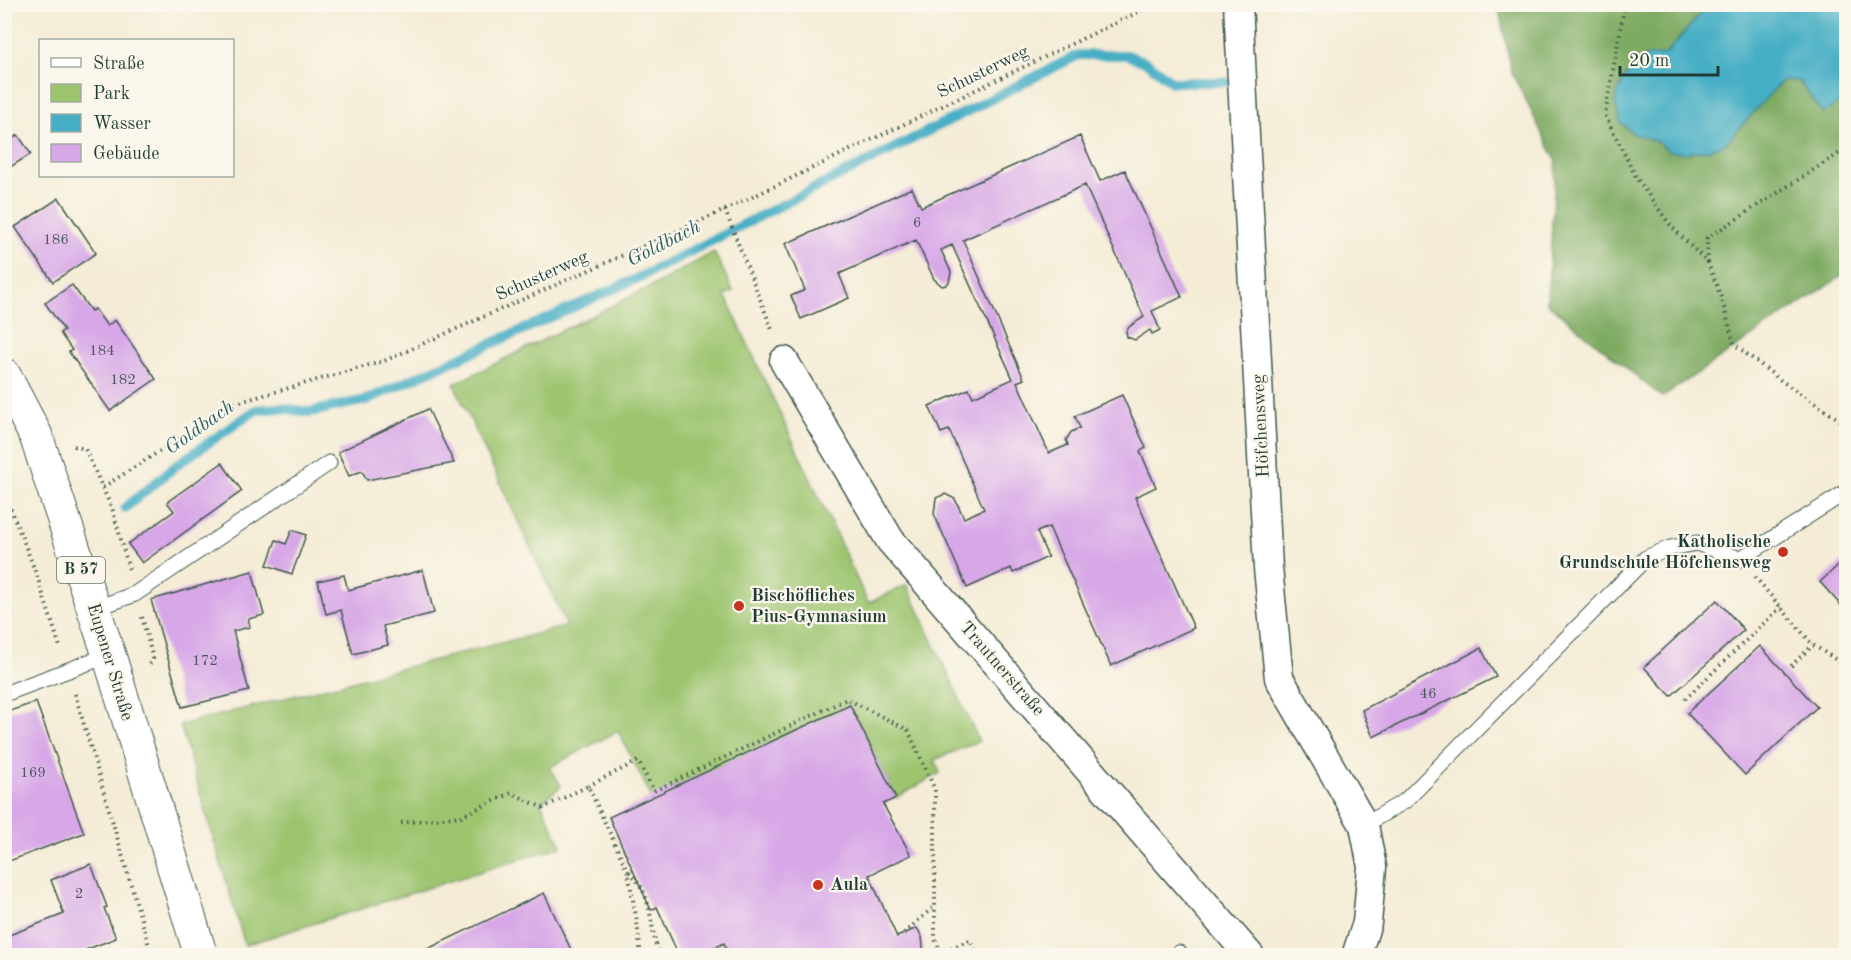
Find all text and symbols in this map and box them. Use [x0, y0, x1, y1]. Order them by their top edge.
legend [39, 39, 234, 177]
scale bar [1620, 39, 1718, 77]
street label: Schusterweg [934, 42, 1032, 102]
text: 20 m [1629, 52, 1669, 70]
text: Straße [93, 55, 144, 73]
text: Park [93, 85, 130, 103]
text: Wasser [93, 115, 152, 133]
text: Gebäude [93, 145, 160, 163]
house number: 6 [913, 216, 921, 231]
water label: Goldbach [624, 217, 704, 271]
house number: 186 [43, 233, 69, 248]
street label: Schusterweg [493, 247, 591, 304]
house number: 184 [89, 344, 115, 359]
house number: 182 [110, 373, 136, 388]
street label: Höfchensweg [1249, 374, 1273, 478]
water label: Goldbach [162, 397, 238, 459]
place label: Katholische Grundschule Höfchensweg [1559, 533, 1771, 572]
marker: Katholische Grundschule Höfchensweg [1776, 545, 1790, 559]
road number: B 57 [57, 557, 105, 583]
place label: Bischöfliches Pius-Gymnasium [751, 587, 887, 626]
marker: Bischöfliches Pius-Gymnasium [732, 599, 746, 613]
street label: Eupener Straße [84, 601, 136, 723]
street label: Trautnerstraße [956, 618, 1048, 720]
house number: 172 [192, 654, 218, 669]
house number: 46 [1419, 687, 1437, 702]
house number: 169 [20, 766, 46, 781]
place label: Aula [830, 876, 868, 894]
marker: Aula [811, 878, 825, 892]
house number: 2 [75, 887, 83, 902]

